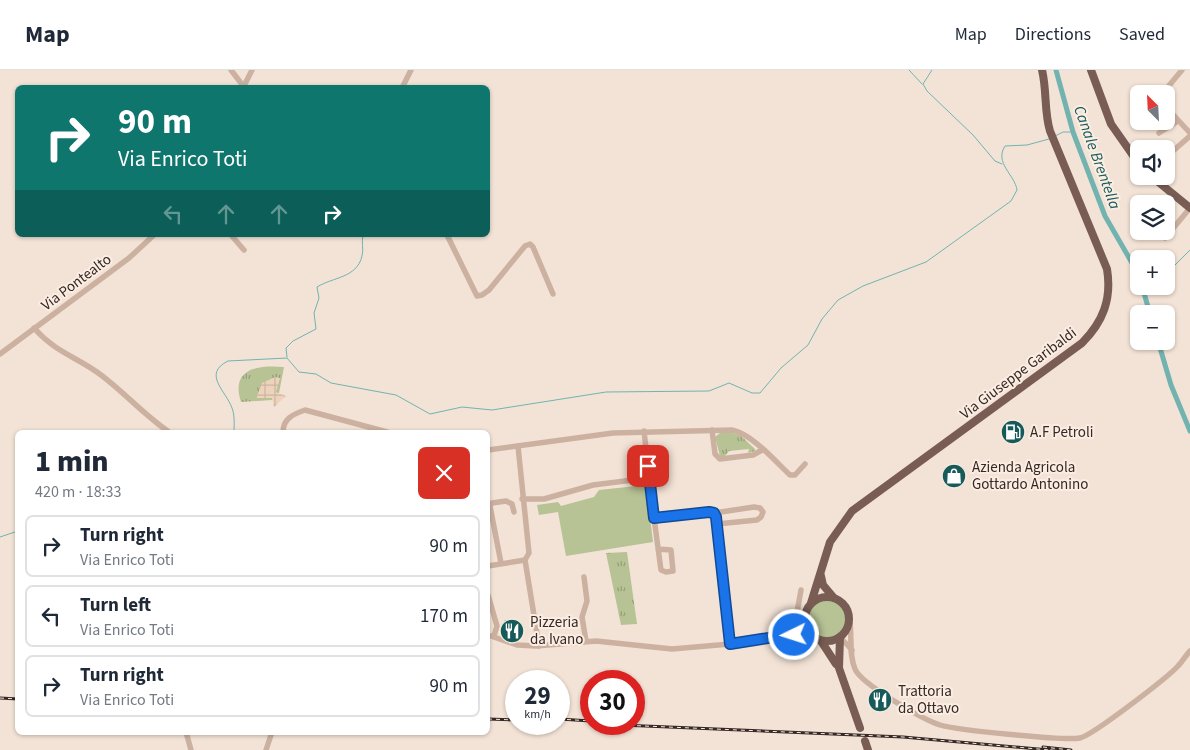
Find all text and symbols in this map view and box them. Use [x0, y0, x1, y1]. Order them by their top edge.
text: Map [25, 17, 70, 52]
text: Map [955, 22, 987, 47]
text: Directions [1015, 22, 1091, 47]
text: Saved [1119, 22, 1165, 47]
north arrow [1130, 85, 1175, 130]
map controls [1130, 85, 1175, 350]
text: 90 m [118, 97, 192, 147]
water label: Canale Brentella [1068, 102, 1126, 213]
icon: right [35, 105, 100, 170]
button: sound [1130, 140, 1175, 185]
text: Via Enrico Toti [118, 143, 248, 175]
button: layers [1130, 195, 1175, 240]
icon: left [159, 200, 187, 228]
icon: ahead [212, 200, 240, 228]
icon: ahead [265, 200, 293, 228]
icon: right [318, 200, 346, 228]
street label: Via Pontealto [37, 249, 116, 316]
button: + [1130, 250, 1175, 295]
button: − [1130, 305, 1175, 350]
street label: Via Giuseppe Garibaldi [956, 323, 1081, 424]
fuel station icon: A.F Petroli [1000, 419, 1026, 445]
place label: A.F Petroli [1030, 422, 1093, 443]
text: 1 min [35, 440, 109, 483]
pin [627, 445, 669, 487]
button: close [418, 447, 470, 499]
icon: arrive [634, 452, 662, 480]
place label: Azienda Agricola Gottardo Antonino [972, 457, 1088, 495]
shop icon: Azienda Agricola Gottardo Antonino [941, 463, 967, 489]
text: 420 m · 18:33 [35, 481, 122, 503]
text: Turn right [80, 522, 164, 549]
icon: right [37, 532, 65, 560]
text: 90 m [430, 533, 468, 560]
text: Via Enrico Toti [80, 549, 174, 571]
text: Turn left [80, 592, 151, 619]
icon: left [37, 602, 65, 630]
text: 170 m [420, 603, 468, 630]
position arrow [767, 608, 819, 660]
place label: Pizzeria da Ivano [530, 612, 583, 650]
restaurant icon: Pizzeria da Ivano [499, 618, 525, 644]
text: Via Enrico Toti [80, 619, 174, 641]
text: Turn right [80, 662, 164, 689]
speed limit sign: 30 [580, 670, 645, 735]
icon: right [37, 672, 65, 700]
text: 90 m [430, 673, 468, 700]
text: 29 [524, 678, 551, 714]
place label: Trattoria da Ottavo [898, 681, 959, 719]
restaurant icon: Trattoria da Ottavo [867, 687, 893, 713]
text: Via Enrico Toti [80, 689, 174, 711]
text: km/h [524, 706, 551, 723]

